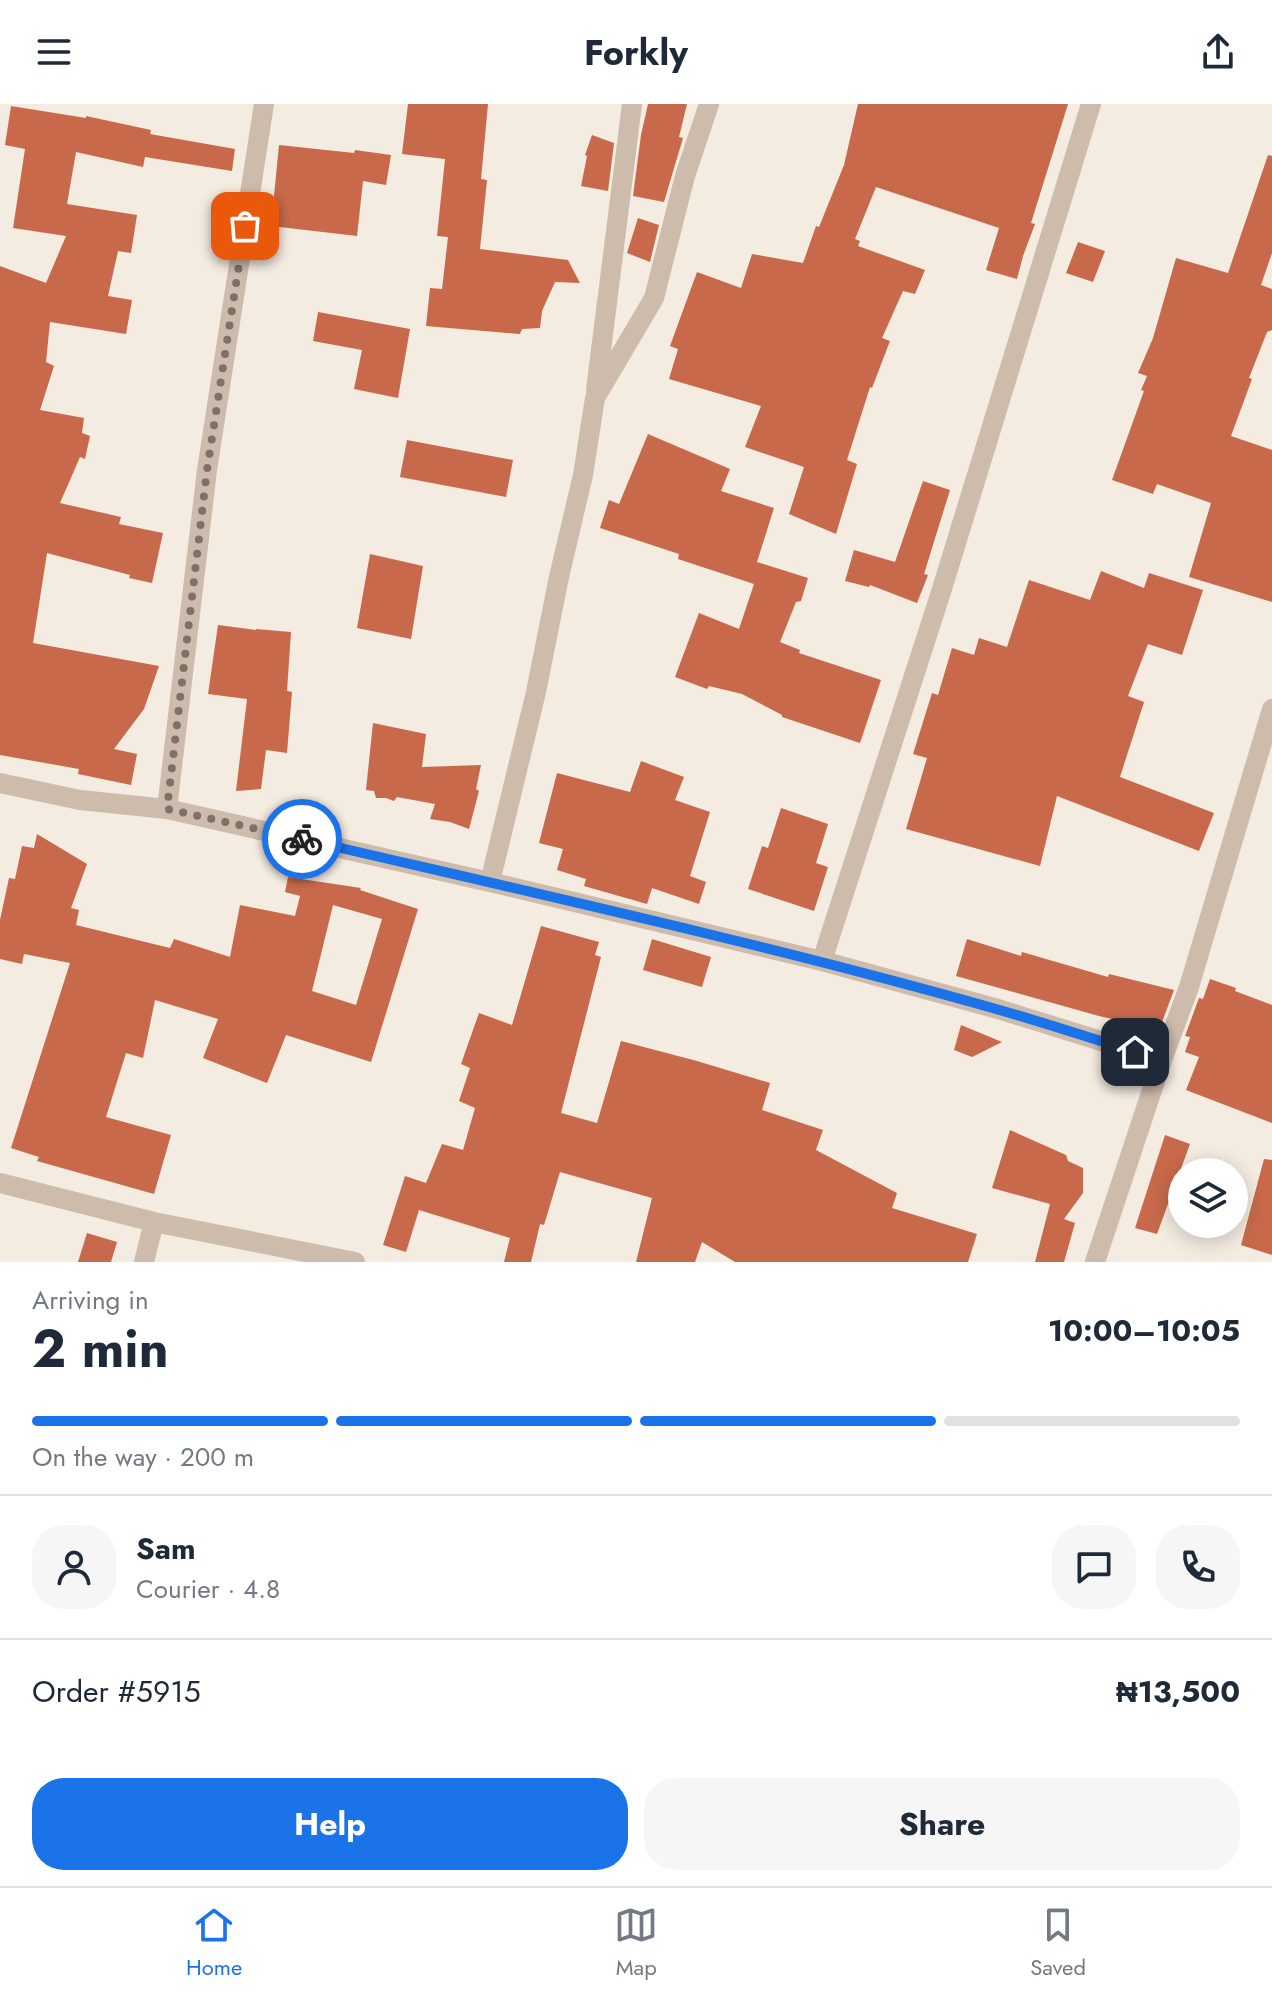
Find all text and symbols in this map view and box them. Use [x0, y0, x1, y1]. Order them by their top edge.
text: Forkly [584, 26, 688, 78]
icon: menu [32, 30, 76, 74]
icon: share [1196, 30, 1240, 74]
pin [211, 192, 279, 260]
icon: bag [223, 204, 267, 248]
courier [262, 799, 342, 879]
icon: bike [280, 817, 324, 861]
pin [1101, 1018, 1169, 1086]
icon: home [1113, 1030, 1157, 1074]
map controls [1168, 1158, 1248, 1238]
button: layers [1168, 1158, 1248, 1238]
text: Arriving in [32, 1281, 149, 1319]
text: 10:00–10:05 [1048, 1309, 1240, 1352]
text: 2 min [32, 1311, 169, 1387]
text: On the way · 200 m [32, 1438, 254, 1476]
button: person [32, 1525, 116, 1609]
button: chat [1052, 1525, 1136, 1609]
button: phone [1156, 1525, 1240, 1609]
text: Sam [136, 1527, 196, 1570]
text: Courier · 4.8 [136, 1570, 280, 1608]
text: Order #5915 [32, 1670, 201, 1713]
text: ₦13,500 [1116, 1670, 1240, 1713]
button: Help [32, 1778, 628, 1870]
button: Share [644, 1778, 1240, 1870]
tab: Home [186, 1903, 242, 1983]
tab: Map [614, 1903, 658, 1983]
tab: Saved [1030, 1903, 1086, 1983]

